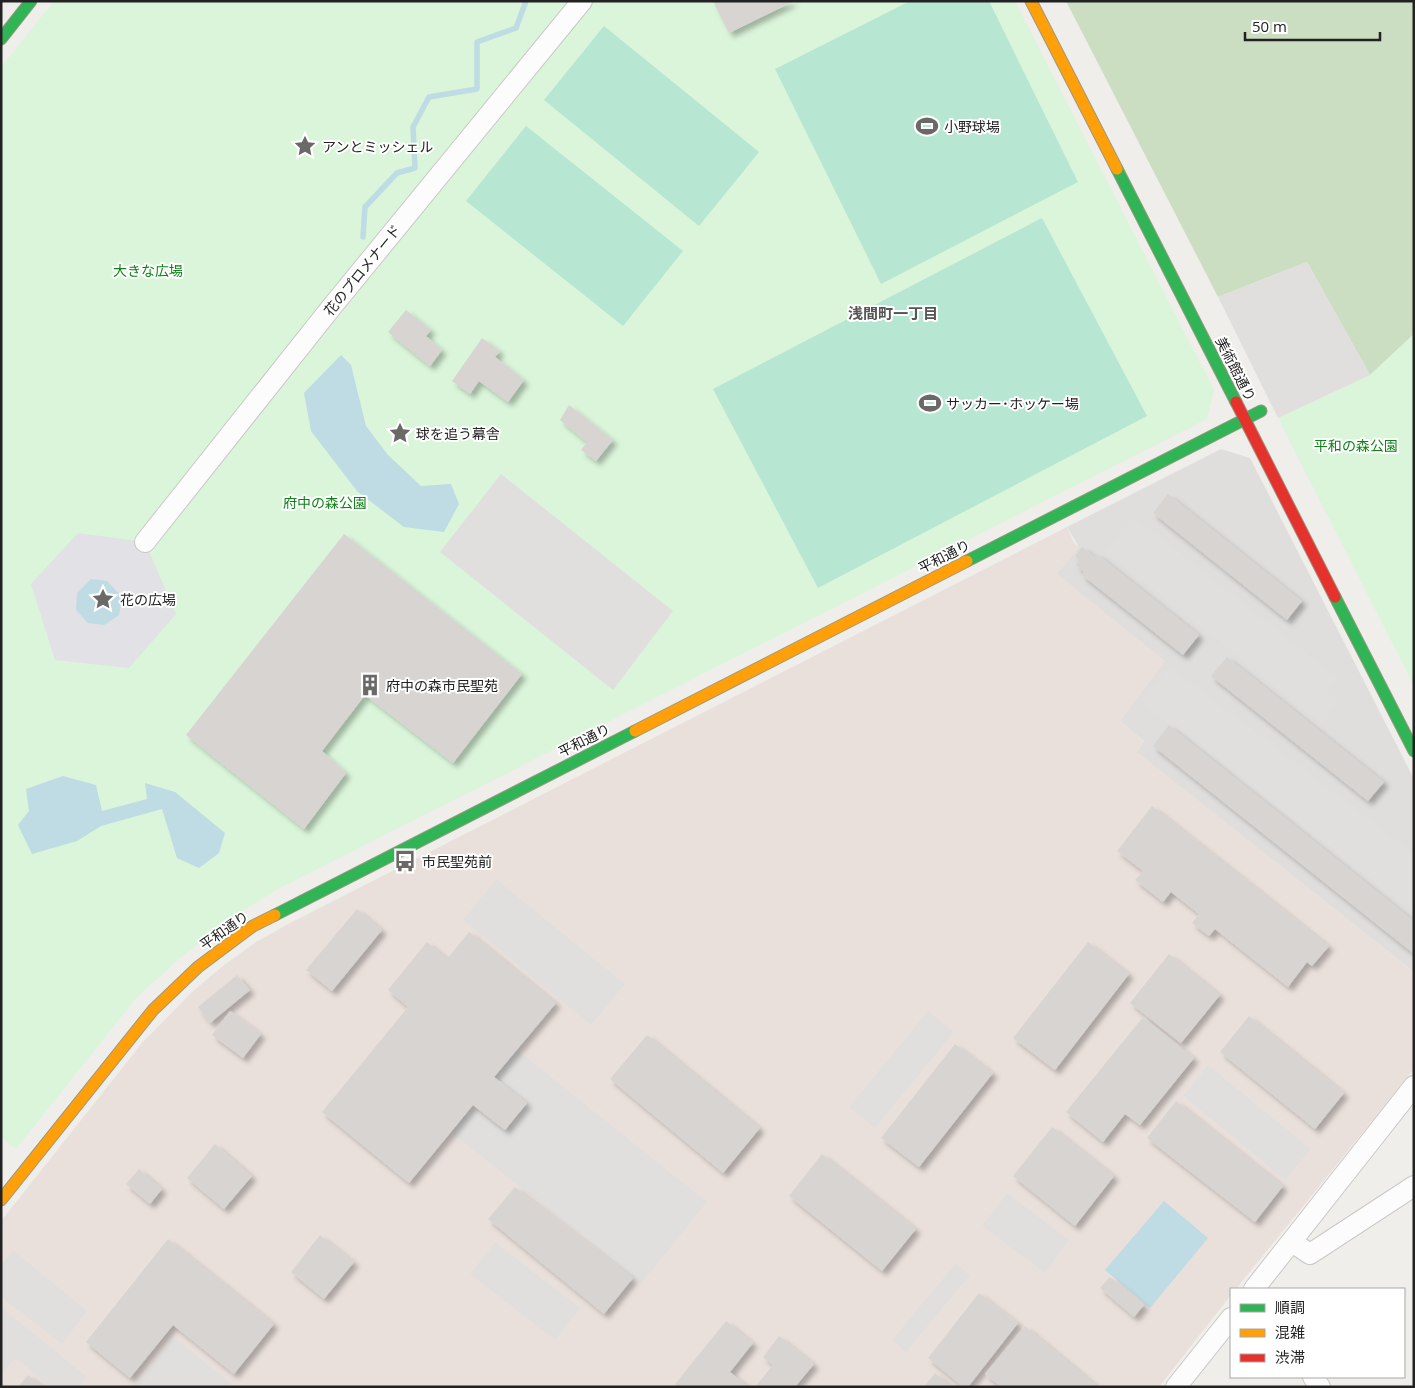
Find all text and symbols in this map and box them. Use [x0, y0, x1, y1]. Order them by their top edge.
scale bar [1245, 10, 1380, 42]
text: 50 m [1252, 16, 1287, 36]
sports icon: 小野球場 [914, 113, 940, 139]
place label: 小野球場 [944, 117, 1000, 136]
place icon: アンとミッシェル [292, 133, 318, 159]
place label: アンとミッシェル [322, 137, 433, 156]
street label: 花のプロメナード [319, 221, 405, 319]
park label: 大きな広場 [113, 261, 183, 280]
district label: 浅間町一丁目 [848, 303, 938, 323]
street label: 美術館通り [1212, 334, 1260, 404]
sports icon: サッカー･ホッケー場 [917, 390, 943, 416]
place label: サッカー･ホッケー場 [946, 394, 1079, 413]
place icon: 球を追う幕舎 [387, 420, 413, 446]
place label: 球を追う幕舎 [416, 424, 500, 443]
park label: 平和の森公園 [1314, 436, 1398, 455]
park label: 府中の森公園 [283, 493, 367, 512]
street label: 平和通り [915, 535, 973, 577]
place icon: 花の広場 [90, 586, 116, 612]
place label: 花の広場 [120, 590, 176, 609]
building icon: 府中の森市民聖苑 [357, 672, 383, 698]
place label: 府中の森市民聖苑 [386, 676, 498, 695]
street label: 平和通り [555, 719, 613, 761]
bus stop icon: 市民聖苑前 [392, 848, 418, 874]
place label: 市民聖苑前 [422, 852, 492, 871]
street label: 平和通り [196, 906, 252, 954]
legend [1230, 1288, 1405, 1378]
text: 順調 [1275, 1297, 1305, 1317]
text: 混雑 [1275, 1322, 1305, 1342]
text: 渋滞 [1275, 1347, 1305, 1367]

